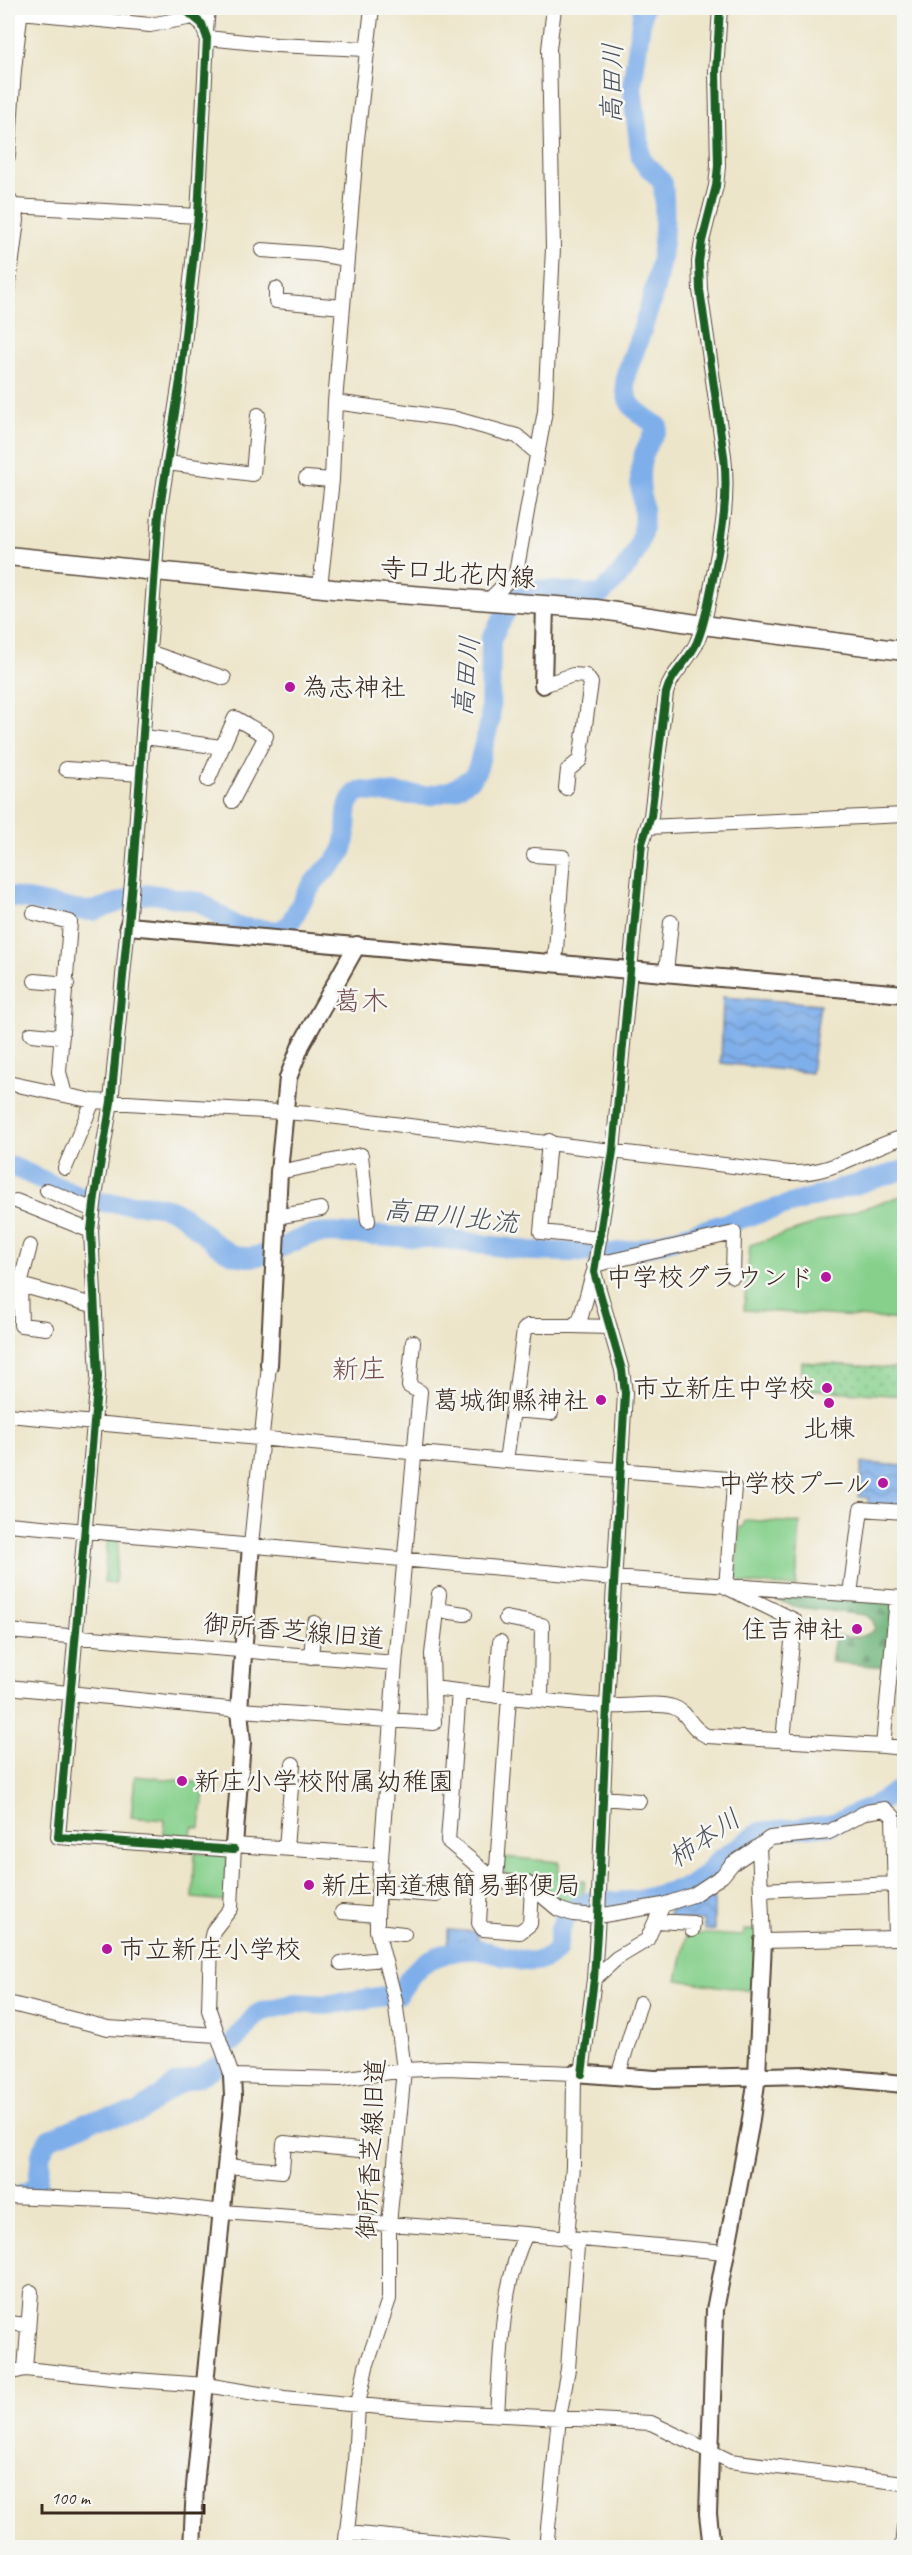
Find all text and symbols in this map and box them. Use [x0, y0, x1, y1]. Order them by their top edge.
water label: 高田川 [594, 42, 630, 124]
street label: 寺口北花内線 [379, 551, 537, 595]
water label: 高田川 [445, 634, 487, 718]
place label: 為志神社 [302, 671, 406, 704]
marker: 為志神社 [283, 680, 297, 694]
district label: 葛木 [334, 984, 388, 1018]
water label: 高田川北流 [382, 1192, 522, 1240]
place label: 中学校グラウンド [606, 1261, 814, 1294]
marker: 中学校グラウンド [819, 1270, 833, 1284]
district label: 新庄 [332, 1352, 386, 1386]
place label: 市立新庄中学校 [633, 1372, 815, 1405]
marker: 市立新庄中学校 [820, 1381, 834, 1395]
place label: 葛城御縣神社 [433, 1384, 589, 1417]
marker: 葛城御縣神社 [594, 1393, 608, 1407]
marker: 北棟 [822, 1396, 836, 1410]
place label: 北棟 [803, 1412, 855, 1445]
place label: 中学校プール [718, 1467, 871, 1500]
marker: 中学校プール [876, 1476, 890, 1490]
street label: 御所香芝線旧道 [202, 1607, 386, 1655]
place label: 住吉神社 [741, 1613, 845, 1646]
marker: 住吉神社 [850, 1622, 864, 1636]
place label: 新庄小学校附属幼稚園 [194, 1765, 454, 1798]
marker: 新庄小学校附属幼稚園 [175, 1774, 189, 1788]
water label: 柿本川 [661, 1801, 747, 1875]
place label: 新庄南道穂簡易郵便局 [321, 1869, 581, 1902]
marker: 新庄南道穂簡易郵便局 [302, 1878, 316, 1892]
place label: 市立新庄小学校 [119, 1933, 301, 1966]
marker: 市立新庄小学校 [100, 1942, 114, 1956]
street label: 御所香芝線旧道 [350, 2057, 392, 2241]
scale bar [42, 2477, 204, 2515]
text: 100 m [51, 2487, 92, 2509]

